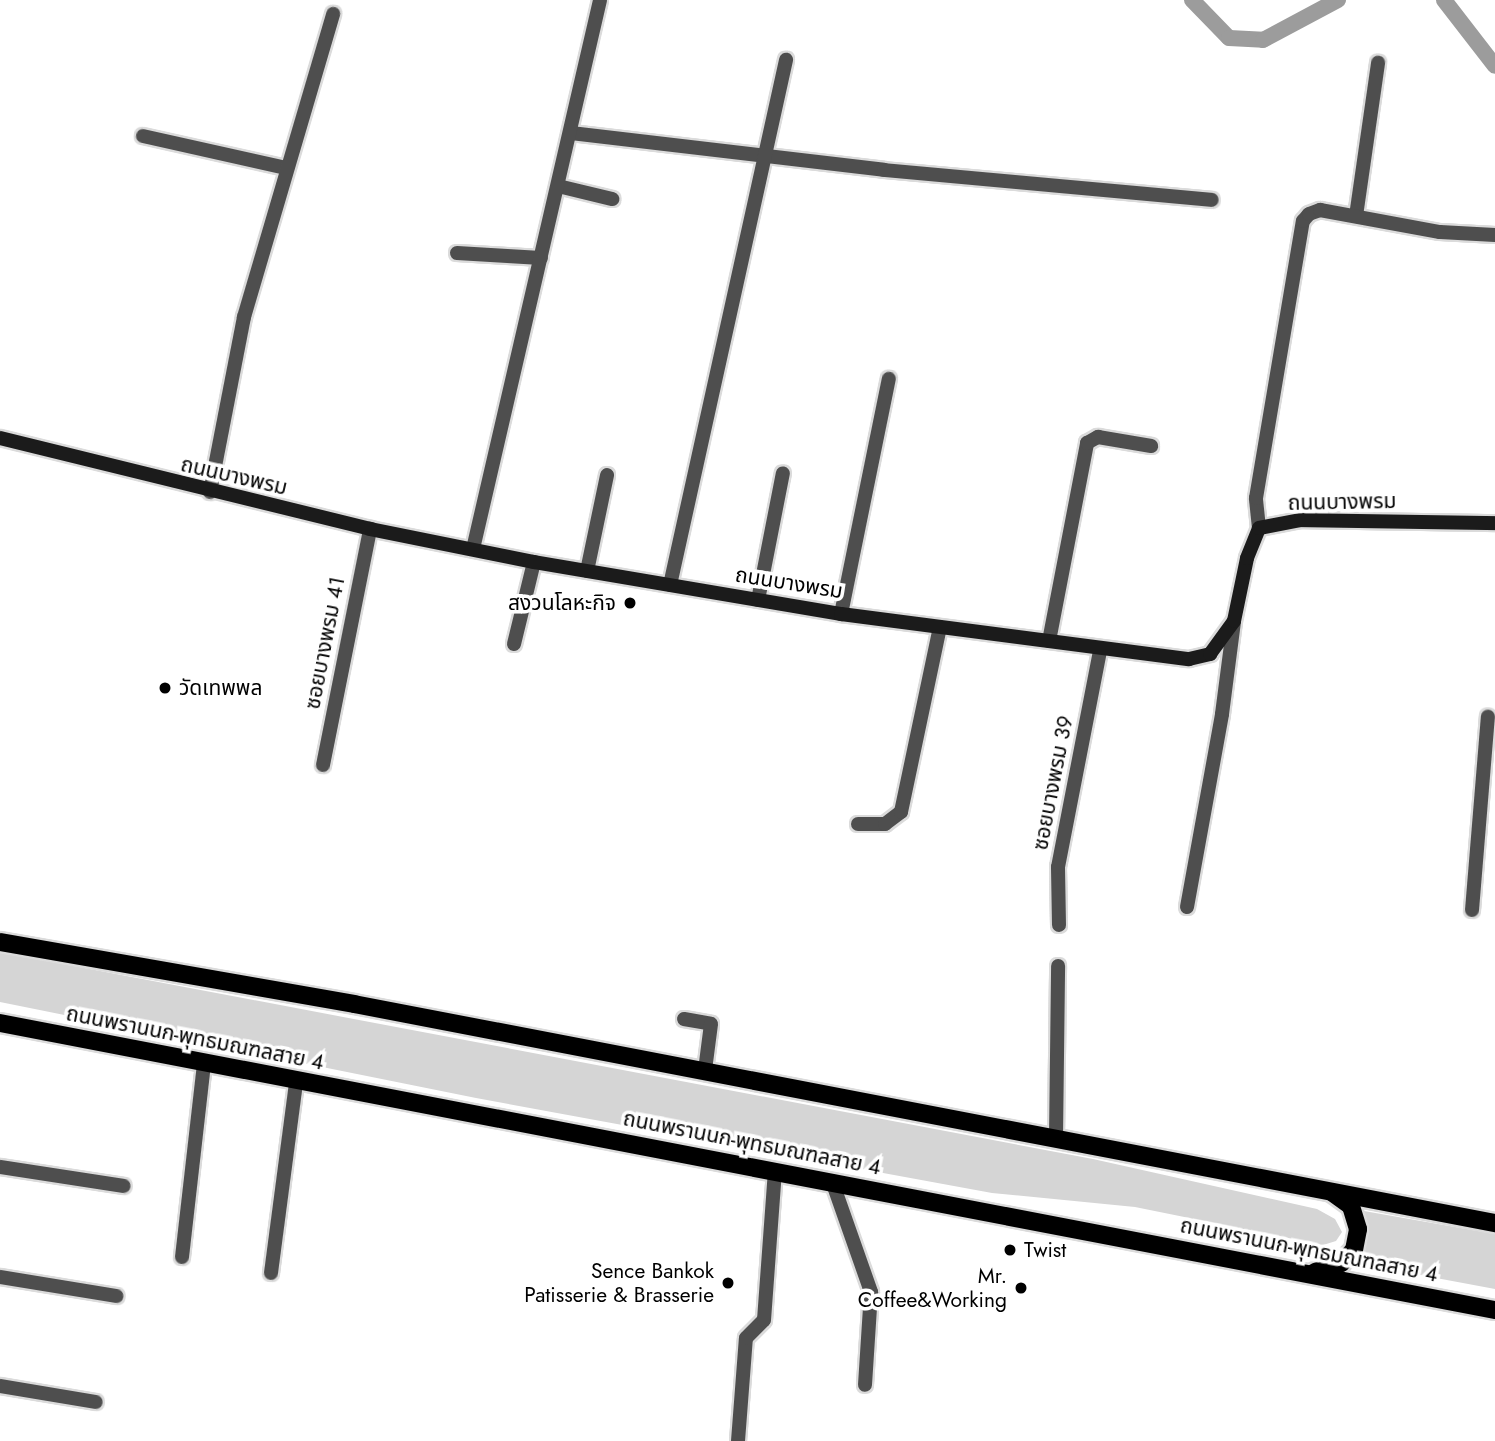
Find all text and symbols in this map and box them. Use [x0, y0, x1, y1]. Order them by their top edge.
street label: ถนนบางพรม [178, 452, 290, 500]
street label: ถนนบางพรม [1287, 488, 1397, 516]
street label: ถนนบางพรม [733, 562, 845, 604]
street label: ซอยบางพรม 41 [300, 575, 350, 711]
place label: สงวนโลหะกิจ [508, 590, 616, 616]
marker: สงวนโลหะกิจ [622, 595, 638, 611]
place label: วัดเทพพล [179, 675, 262, 701]
marker: วัดเทพพล [157, 680, 173, 696]
street label: ซอยบางพรม 39 [1028, 714, 1078, 852]
street label: ถนนพรานนก-พุทธมณฑลสาย 4 [64, 1001, 326, 1075]
street label: ถนนพรานนก-พุทธมณฑลสาย 4 [621, 1106, 883, 1180]
street label: ถนนพรานนก-พุทธมณฑลสาย 4 [1178, 1213, 1440, 1287]
place label: Twist [1024, 1237, 1066, 1263]
marker: Twist [1002, 1242, 1018, 1258]
place label: Sence Bankok Patisserie & Brasserie [524, 1258, 714, 1308]
place label: Mr. Coffee&Working [858, 1263, 1007, 1313]
marker: Sence Bankok Patisserie & Brasserie [720, 1275, 736, 1291]
marker: Mr. Coffee&Working [1013, 1280, 1029, 1296]

